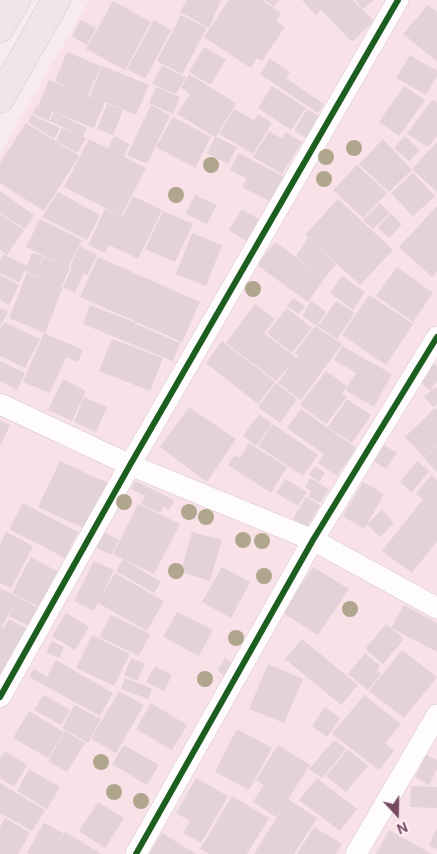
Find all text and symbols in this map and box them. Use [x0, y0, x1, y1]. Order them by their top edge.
north arrow [372, 789, 422, 839]
text: N [394, 818, 410, 838]

